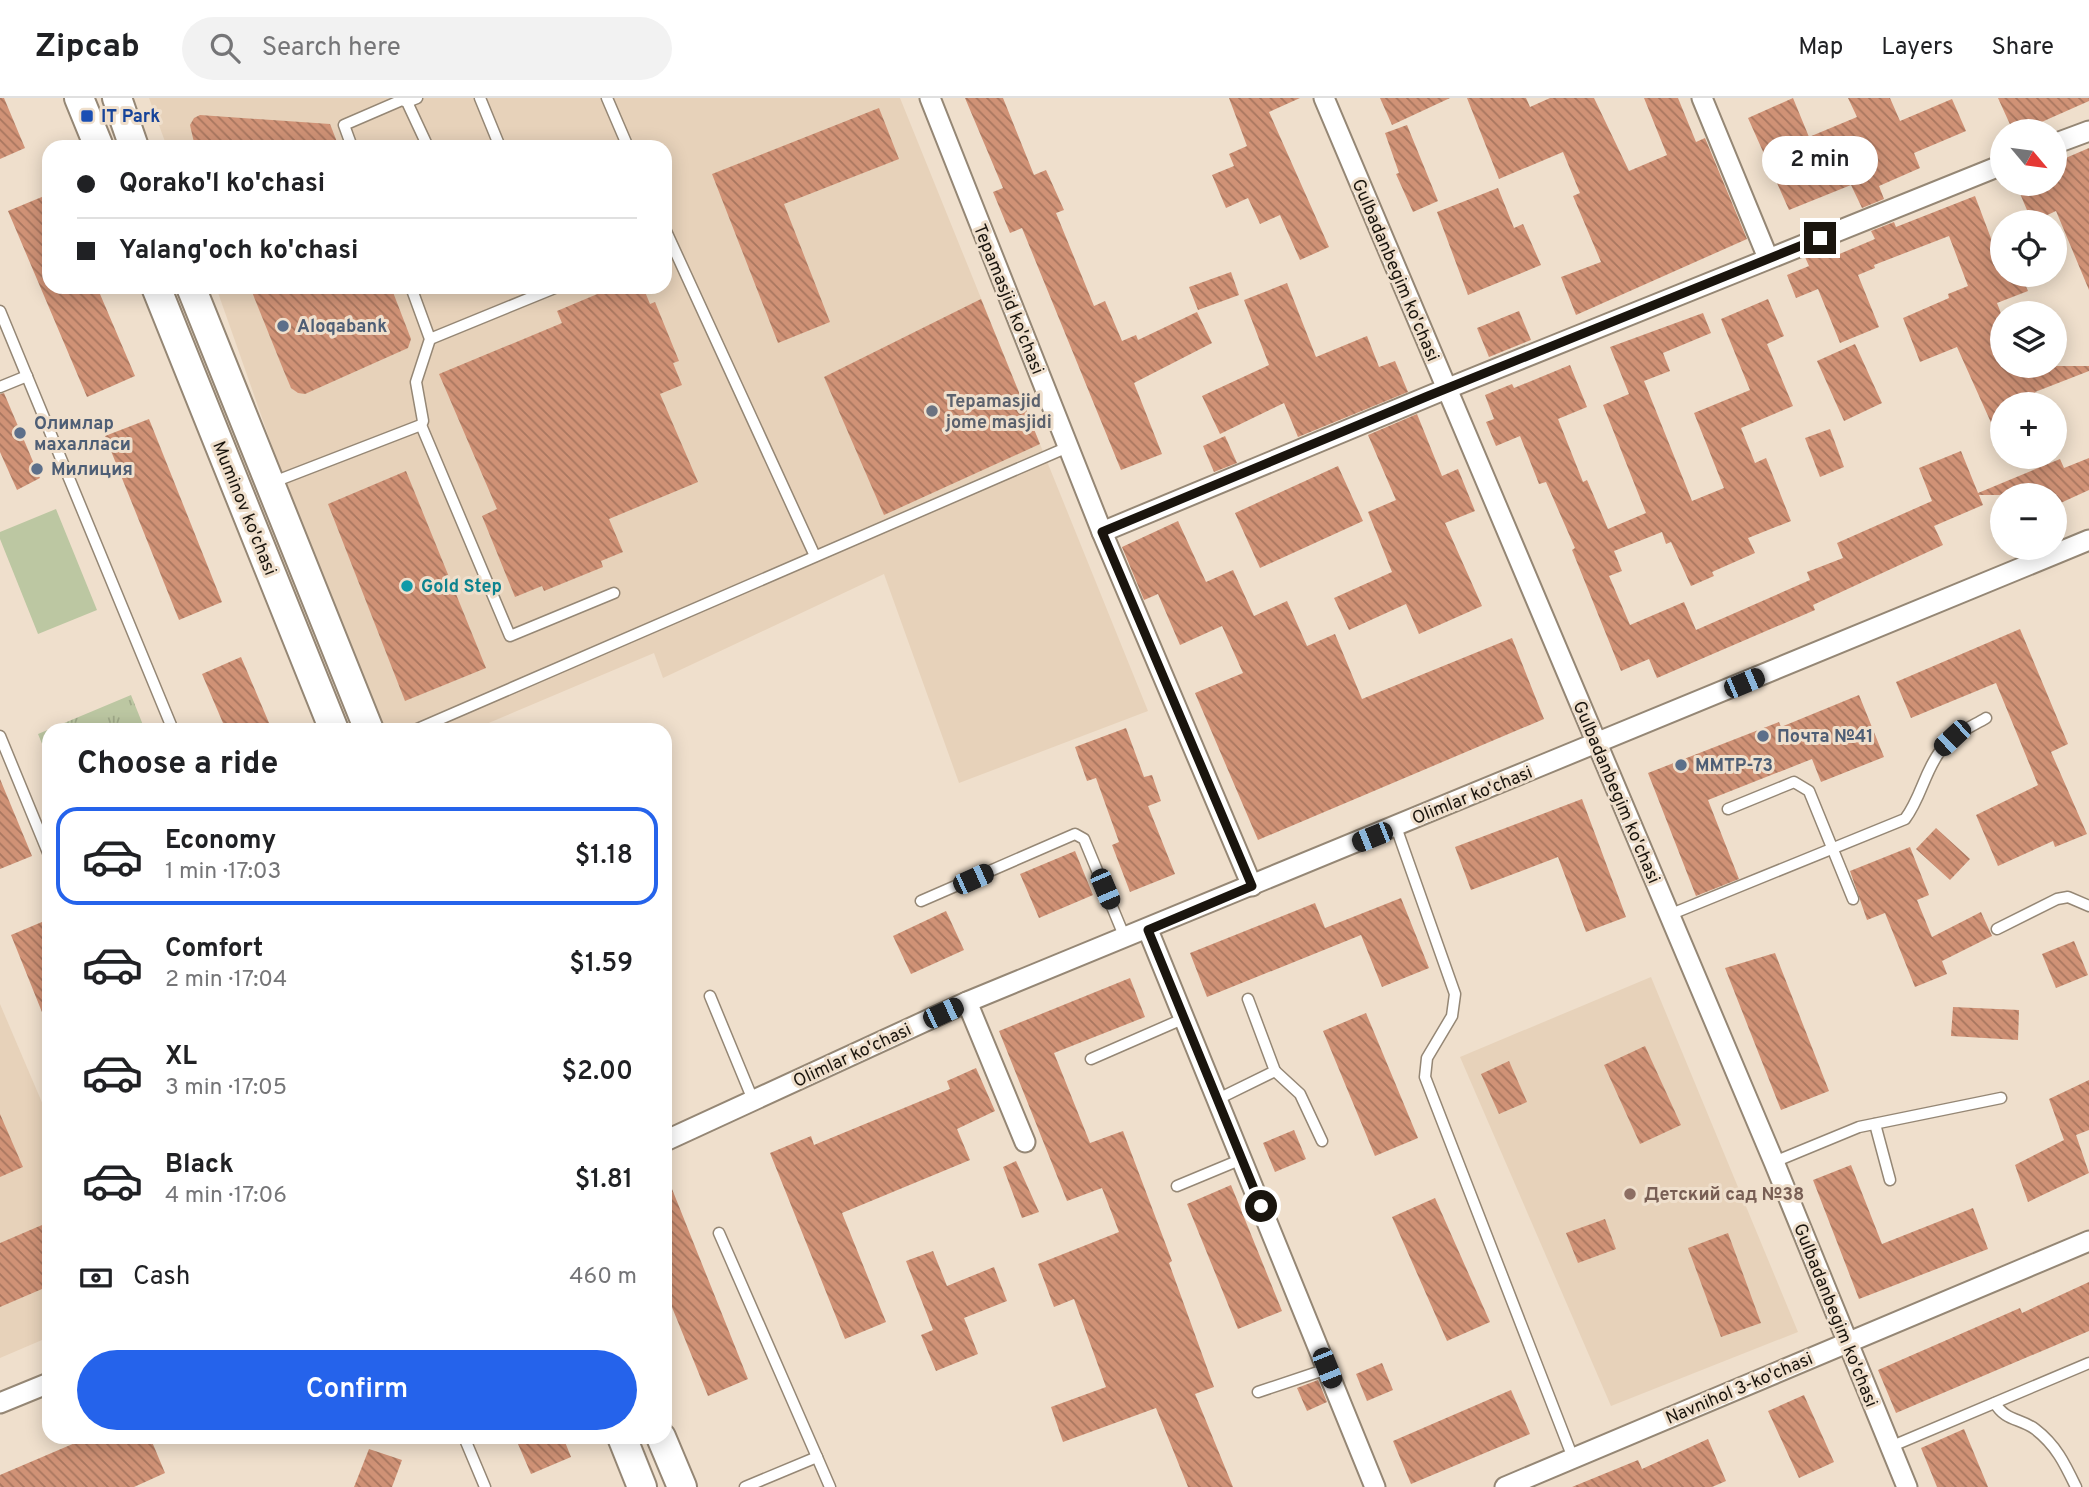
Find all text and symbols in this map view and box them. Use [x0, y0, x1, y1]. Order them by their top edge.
search box [182, 17, 672, 80]
text: Zipcab [35, 27, 140, 69]
icon: search [206, 29, 244, 67]
text: Search here [262, 32, 401, 65]
text: Map [1798, 33, 1843, 63]
text: Layers [1881, 33, 1953, 63]
text: Share [1991, 33, 2054, 63]
place label: IT Park [101, 106, 160, 129]
marker: IT Park [79, 108, 95, 124]
north arrow [1990, 119, 2067, 196]
map controls [1990, 119, 2067, 560]
callout: 2 min [1762, 136, 1878, 186]
text: 2 min [1790, 146, 1850, 175]
text: Qorako'l ko'chasi [119, 168, 325, 201]
street label: Gulbadanbegim ko'chasi [1346, 176, 1444, 366]
button: locate [1990, 210, 2067, 287]
street label: Tepamasjid ko'chasi [967, 221, 1048, 378]
route end [1804, 222, 1836, 254]
text: Yalang'och ko'chasi [119, 235, 358, 268]
button: layers [1990, 301, 2067, 378]
place label: Aloqabank [297, 316, 387, 339]
marker: Aloqabank [275, 318, 291, 334]
place label: Tepamasjid jome masjidi [944, 391, 1052, 435]
button: + [1990, 392, 2067, 469]
marker: Tepamasjid jome masjidi [924, 403, 940, 419]
place label: Олимлар махалласи [34, 413, 131, 457]
marker: Олимлар махалласи [12, 425, 28, 441]
street label: Muminov ko'chasi [206, 438, 281, 579]
place label: Милиция [51, 459, 133, 482]
marker: Милиция [29, 461, 45, 477]
button: − [1990, 483, 2067, 560]
place label: Gold Step [421, 576, 502, 599]
marker: Gold Step [399, 578, 415, 594]
car [1721, 665, 1768, 701]
street label: Gulbadanbegim ko'chasi [1567, 698, 1665, 888]
car [1930, 716, 1975, 760]
place label: Почта №41 [1777, 726, 1874, 749]
marker: Почта №41 [1755, 728, 1771, 744]
text: Choose a ride [77, 745, 278, 785]
place label: MMTP-73 [1695, 755, 1773, 778]
marker: MMTP-73 [1673, 757, 1689, 773]
street label: Olimlar ko'chasi [1409, 762, 1536, 831]
car [1349, 819, 1396, 855]
icon: car [81, 825, 144, 888]
text: Economy [165, 825, 276, 858]
text: $1.18 [575, 840, 633, 873]
text: 1 min · 17:03 [165, 858, 281, 887]
car [950, 861, 997, 897]
car [1088, 866, 1123, 912]
icon: car [81, 933, 144, 996]
text: Comfort [165, 933, 263, 966]
text: $1.59 [569, 948, 633, 981]
text: 2 min · 17:04 [165, 966, 287, 995]
car [920, 995, 967, 1031]
street label: Olimlar ko'chasi [790, 1019, 915, 1094]
icon: car [81, 1041, 144, 1104]
text: XL [165, 1041, 197, 1074]
text: $2.00 [561, 1056, 633, 1089]
text: 3 min · 17:05 [165, 1074, 287, 1103]
icon: car [81, 1149, 144, 1212]
text: Black [165, 1149, 234, 1182]
text: $1.81 [575, 1164, 633, 1197]
text: 4 min · 17:06 [165, 1182, 287, 1211]
place label: Детский сад №38 [1644, 1184, 1804, 1207]
marker: Детский сад №38 [1622, 1186, 1638, 1202]
route start [1245, 1190, 1277, 1222]
street label: Gulbadanbegim ko'chasi [1787, 1220, 1882, 1411]
icon: cash [77, 1259, 115, 1297]
text: Cash [133, 1261, 190, 1294]
text: 460 m [569, 1263, 637, 1292]
car [1310, 1345, 1345, 1391]
street label: Navnihol 3-ko'chasi [1663, 1348, 1817, 1431]
button: Confirm [77, 1350, 637, 1430]

